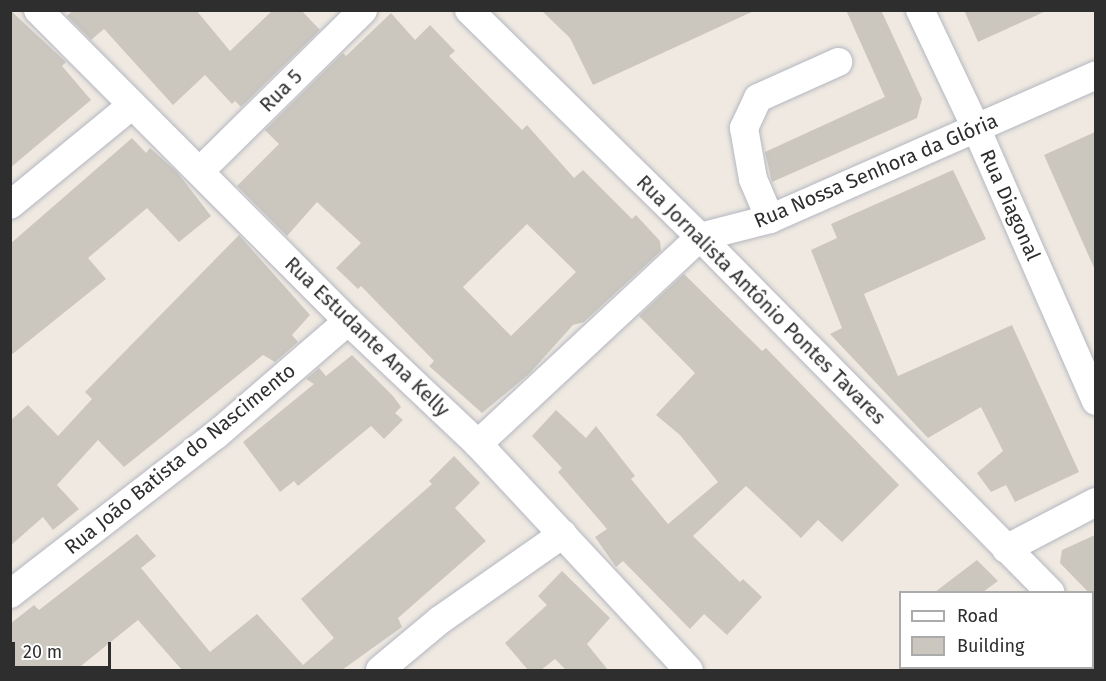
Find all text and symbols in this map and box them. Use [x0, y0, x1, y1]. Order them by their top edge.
street label: Rua 5 [255, 65, 307, 117]
street label: Rua Nossa Senhora da Glória [751, 109, 1001, 233]
street label: Rua Diagonal [975, 146, 1045, 264]
street label: Rua Jornalista Antônio Pontes Tavares [631, 170, 891, 430]
street label: Rua Estudante Ana Kelly [280, 252, 454, 422]
street label: Rua João Batista do Nascimento [60, 358, 300, 560]
legend [899, 591, 1094, 669]
text: Road [957, 605, 999, 627]
scale bar [15, 630, 114, 668]
text: Building [957, 635, 1024, 657]
text: 20 m [23, 641, 62, 663]

